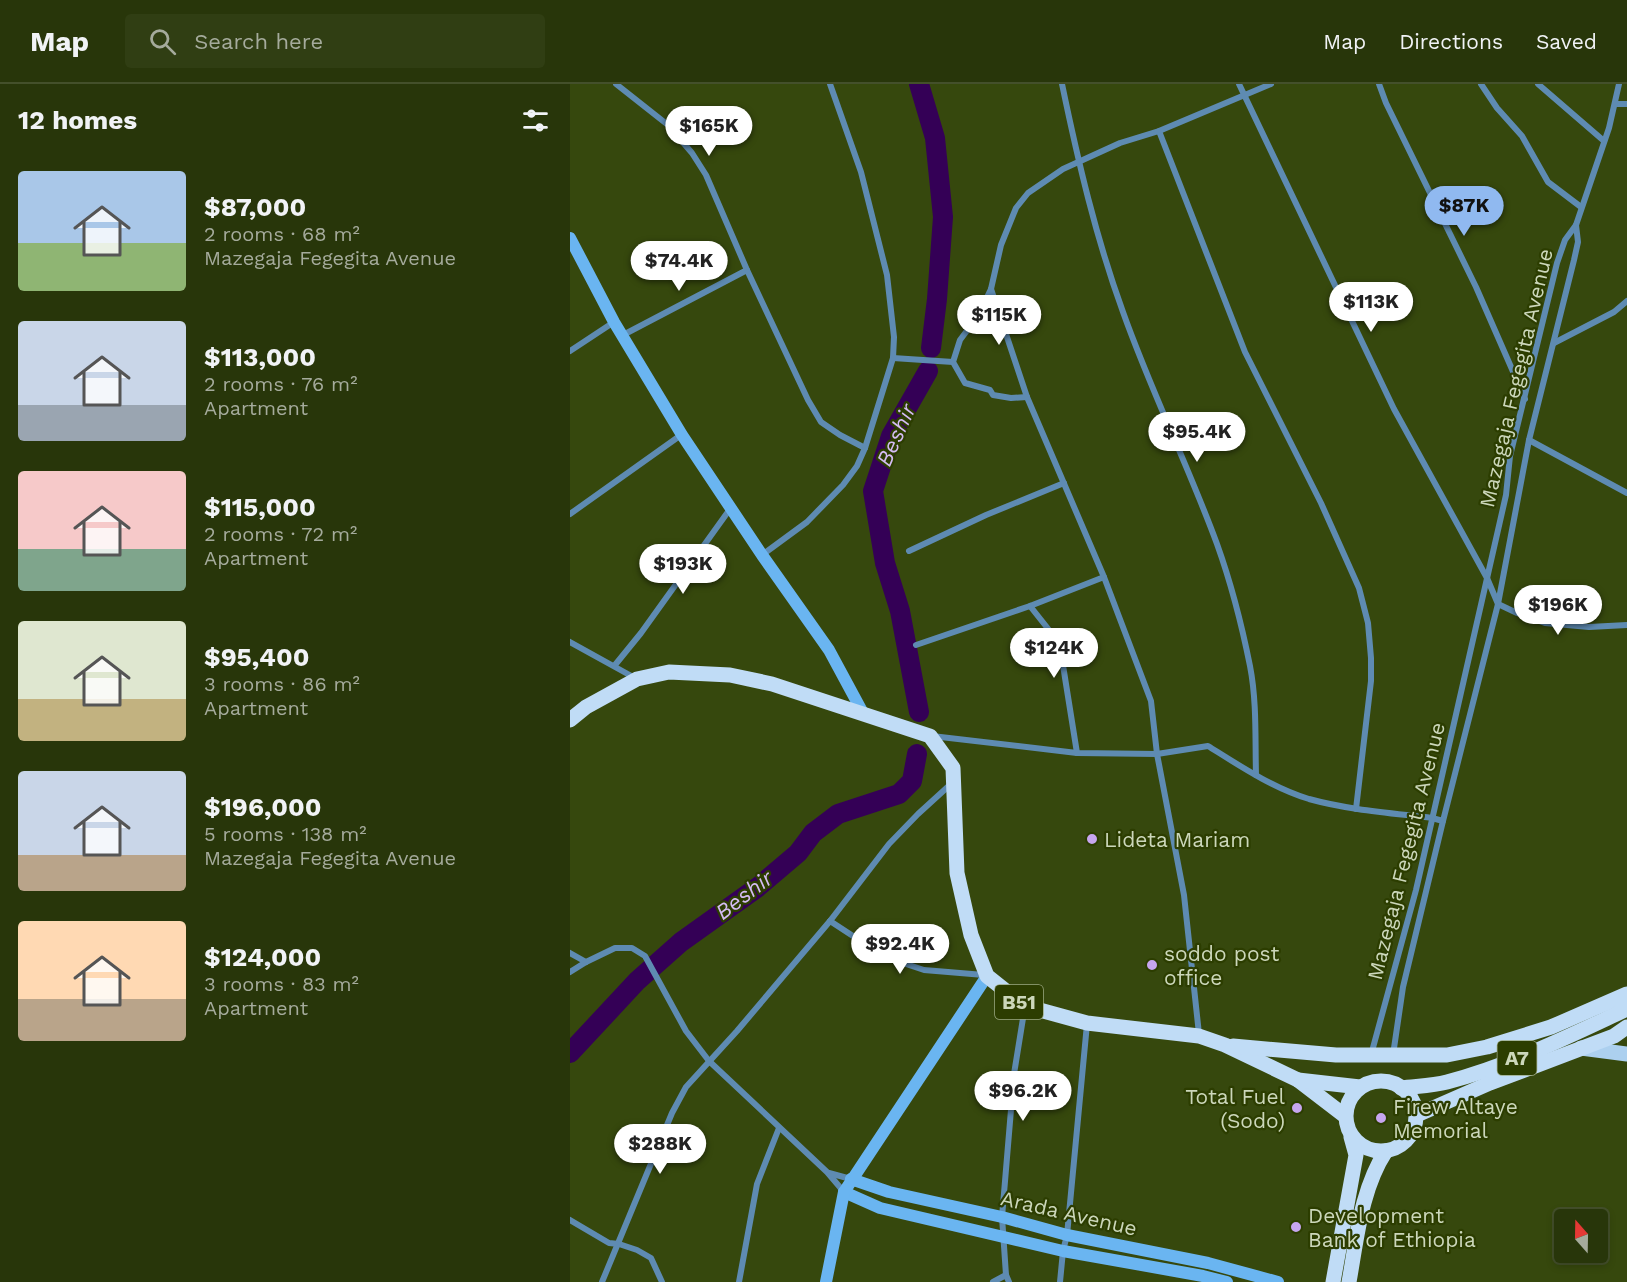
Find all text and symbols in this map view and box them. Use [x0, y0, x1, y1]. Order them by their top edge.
search box [125, 14, 545, 68]
text: Map [30, 25, 89, 58]
icon: search [146, 25, 179, 58]
text: Search here [194, 29, 323, 54]
text: Map [1323, 29, 1366, 54]
text: Directions [1399, 29, 1503, 54]
text: Saved [1536, 29, 1597, 54]
icon: filters [519, 104, 552, 137]
text: 12 homes [18, 105, 137, 135]
pin: $165K [667, 106, 751, 157]
text: $165K [679, 113, 739, 137]
pin: $87K [1428, 186, 1500, 237]
text: $87,000 [204, 192, 306, 222]
text: $87K [1439, 193, 1489, 217]
icon: home [66, 195, 138, 267]
text: 2 rooms · 68 m² [204, 222, 360, 246]
pin: $74.4K [630, 241, 728, 292]
text: Mazegaja Fegegita Avenue [204, 246, 456, 270]
street label: Mazegaja Fegegita Avenue [1474, 246, 1558, 510]
text: $74.4K [645, 248, 713, 272]
pin: $113K [1329, 282, 1413, 333]
text: $113K [1343, 289, 1399, 313]
pin: $115K [957, 295, 1041, 346]
text: $115K [971, 302, 1027, 326]
text: $113,000 [204, 342, 316, 372]
icon: home [66, 345, 138, 417]
text: 2 rooms · 76 m² [204, 372, 357, 396]
text: Apartment [204, 396, 308, 420]
water label: Beshir [871, 399, 921, 470]
pin: $95.4K [1148, 412, 1246, 463]
text: $95.4K [1162, 419, 1232, 443]
text: $115,000 [204, 492, 316, 522]
icon: home [66, 495, 138, 567]
text: 2 rooms · 72 m² [204, 522, 357, 546]
pin: $193K [641, 544, 725, 595]
text: Apartment [204, 546, 308, 570]
text: $193K [653, 551, 713, 575]
pin: $196K [1516, 585, 1600, 636]
text: $196K [1528, 592, 1588, 616]
pin: $124K [1012, 628, 1096, 679]
text: $124K [1024, 635, 1084, 659]
text: $95,400 [204, 642, 309, 672]
icon: home [66, 645, 138, 717]
text: 3 rooms · 86 m² [204, 672, 360, 696]
text: Apartment [204, 696, 308, 720]
street label: Mazegaja Fegegita Avenue [1362, 720, 1450, 982]
text: $196,000 [204, 792, 321, 822]
icon: home [66, 795, 138, 867]
text: 5 rooms · 138 m² [204, 822, 367, 846]
place label: Lideta Mariam [1104, 827, 1250, 852]
marker: Lideta Mariam [1085, 832, 1099, 846]
text: Mazegaja Fegegita Avenue [204, 846, 456, 870]
water label: Beshir [710, 864, 779, 925]
pin: $92.4K [851, 924, 949, 975]
text: $92.4K [865, 931, 935, 955]
place label: soddo post office [1164, 941, 1280, 990]
text: $124,000 [204, 942, 321, 972]
icon: home [66, 945, 138, 1017]
marker: soddo post office [1145, 958, 1159, 972]
text: 3 rooms · 83 m² [204, 972, 359, 996]
road number: B51 [995, 985, 1043, 1019]
text: Apartment [204, 996, 308, 1020]
road number: A7 [1498, 1041, 1536, 1075]
pin: $96.2K [974, 1071, 1072, 1122]
text: $96.2K [988, 1078, 1058, 1102]
place label: Total Fuel (Sodo) [1185, 1084, 1286, 1133]
place label: Firew Altaye Memorial [1393, 1094, 1518, 1143]
marker: Total Fuel (Sodo) [1290, 1101, 1304, 1115]
marker: Firew Altaye Memorial [1374, 1111, 1388, 1125]
pin: $288K [618, 1124, 702, 1175]
text: $288K [628, 1131, 692, 1155]
street label: Arada Avenue [998, 1185, 1140, 1241]
place label: Development Bank of Ethiopia [1308, 1203, 1476, 1252]
north arrow [1554, 1209, 1608, 1263]
map controls [1554, 1209, 1608, 1263]
marker: Development Bank of Ethiopia [1289, 1220, 1303, 1234]

